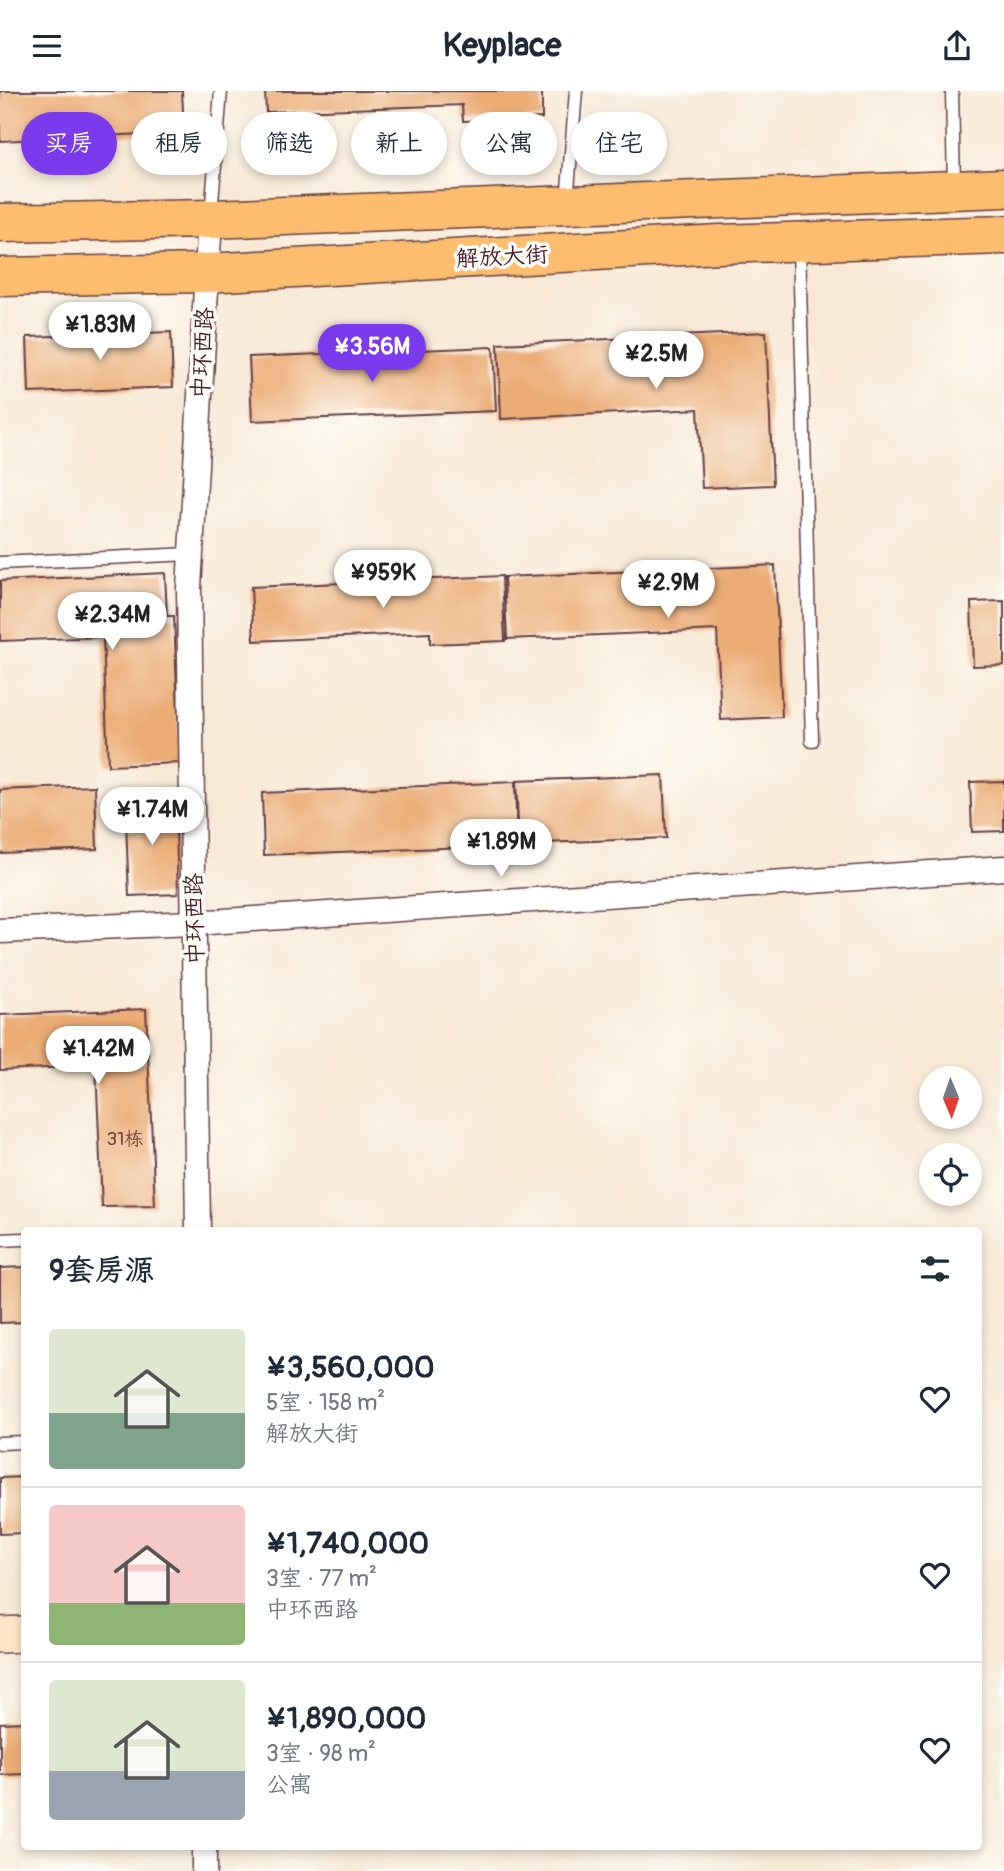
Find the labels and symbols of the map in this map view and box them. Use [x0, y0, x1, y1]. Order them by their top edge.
street label: 解放大街 [455, 240, 549, 273]
pin: ¥1.83M [43, 303, 157, 362]
street label: 中环西路 [186, 306, 219, 400]
pin: ¥3.56M [315, 324, 429, 384]
pin: ¥2.5M [607, 331, 705, 391]
pin: ¥959K [334, 551, 432, 610]
pin: ¥2.9M [619, 561, 717, 620]
pin: ¥2.34M [55, 593, 169, 652]
pin: ¥1.74M [95, 787, 209, 847]
pin: ¥1.89M [444, 819, 558, 879]
street label: 中环西路 [179, 873, 210, 965]
pin: ¥1.42M [41, 1027, 155, 1086]
north arrow [919, 1066, 982, 1129]
house number: 31栋 [106, 1127, 144, 1151]

